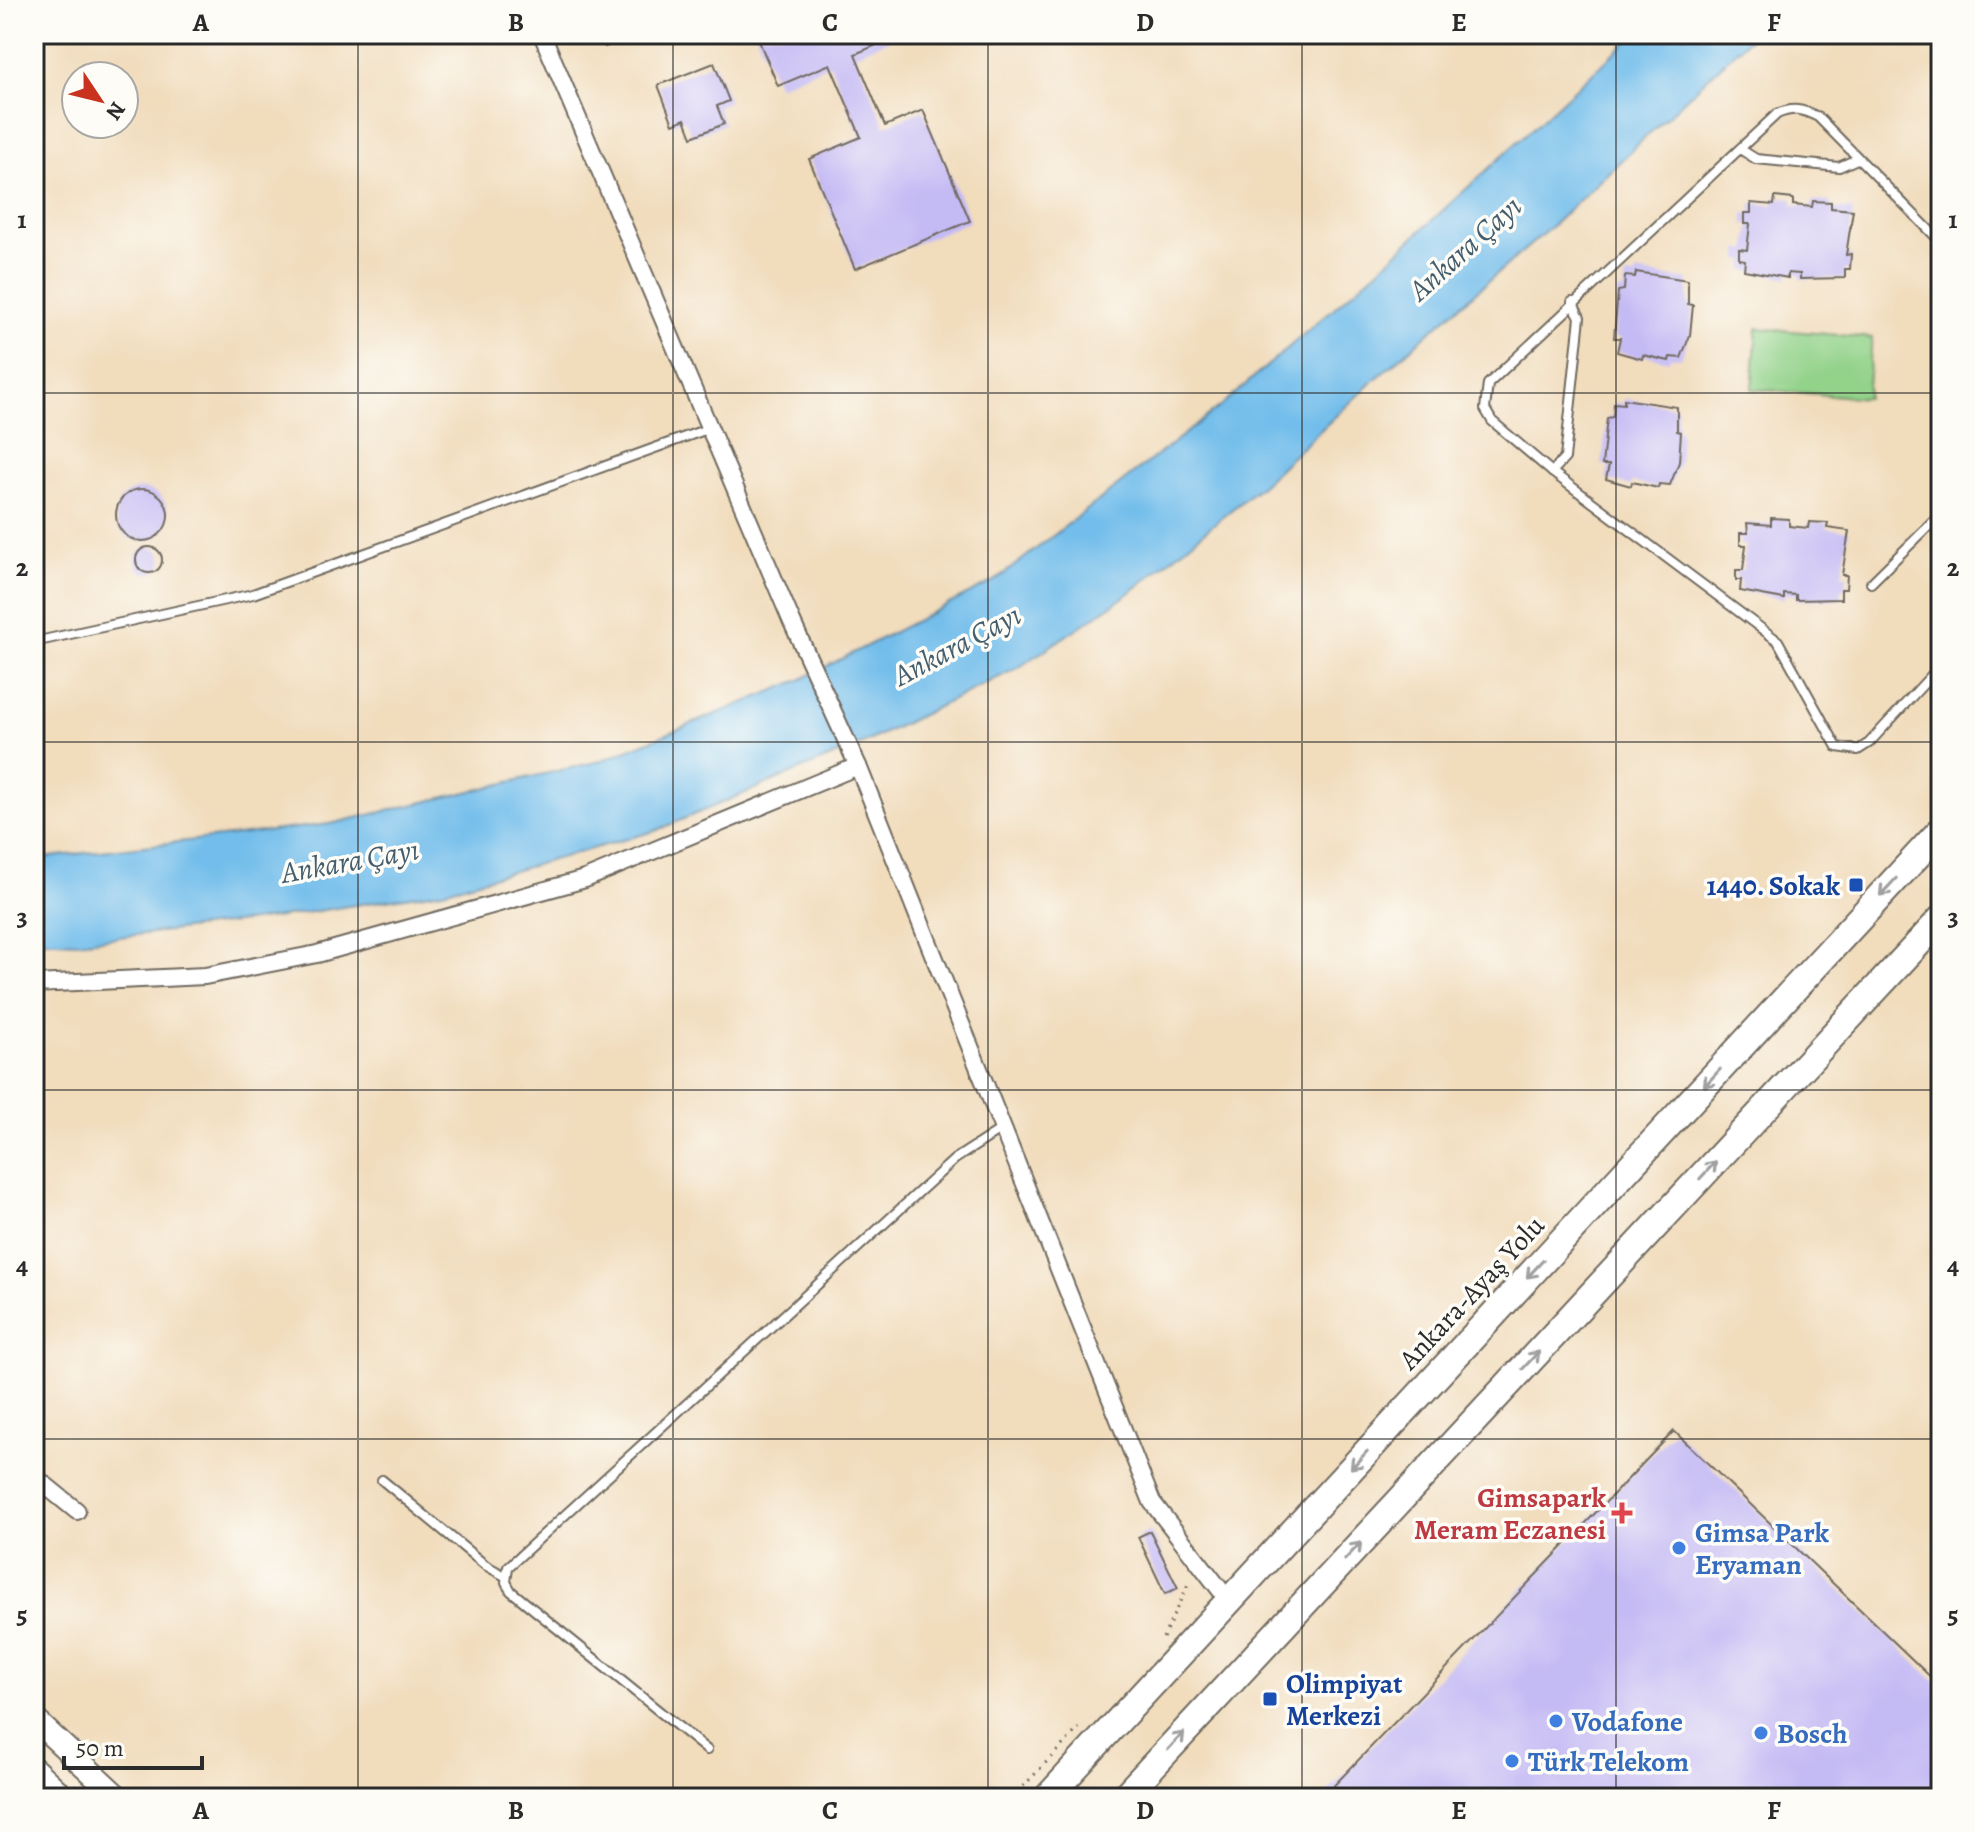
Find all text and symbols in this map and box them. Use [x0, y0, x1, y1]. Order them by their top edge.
text: A [192, 5, 210, 40]
text: B [508, 5, 524, 40]
text: C [822, 5, 838, 40]
text: D [1136, 5, 1154, 40]
text: E [1451, 5, 1467, 40]
text: F [1767, 5, 1781, 40]
north arrow [60, 60, 140, 140]
text: N [99, 96, 132, 126]
water label: Ankara Çayı [1399, 187, 1530, 311]
text: 1 [17, 202, 27, 237]
text: 1 [1948, 202, 1958, 237]
text: 2 [16, 550, 29, 585]
text: 2 [1947, 550, 1960, 585]
water label: Ankara Çayı [885, 595, 1028, 696]
water label: Ankara Çayı [276, 829, 422, 893]
place label: 1440. Sokak [1706, 867, 1841, 905]
marker: 1440. Sokak [1847, 876, 1865, 894]
one-way arrow [1878, 877, 1897, 897]
text: 3 [16, 899, 28, 934]
text: 3 [1947, 899, 1959, 934]
one-way arrow [1702, 1068, 1721, 1088]
one-way arrow [1698, 1160, 1717, 1180]
street label: Ankara-Ayaş Yolu [1390, 1207, 1554, 1379]
text: 4 [16, 1248, 28, 1283]
text: 4 [1947, 1248, 1959, 1283]
one-way arrow [1526, 1259, 1545, 1279]
one-way arrow [1521, 1351, 1539, 1371]
one-way arrow [1349, 1450, 1368, 1470]
place label: Gimsapark Meram Eczanesi [1414, 1479, 1607, 1549]
marker: Gimsapark Meram Eczanesi [1613, 1504, 1631, 1522]
place label: Gimsa Park Eryaman [1695, 1514, 1830, 1584]
marker: Gimsa Park Eryaman [1670, 1539, 1688, 1557]
one-way arrow [1344, 1541, 1362, 1561]
text: 5 [16, 1597, 28, 1632]
text: 5 [1947, 1597, 1959, 1632]
place label: Olimpiyat Merkezi [1286, 1665, 1403, 1735]
marker: Olimpiyat Merkezi [1261, 1690, 1279, 1708]
place label: Vodafone [1571, 1703, 1683, 1741]
marker: Vodafone [1547, 1712, 1565, 1730]
place label: Bosch [1777, 1715, 1847, 1753]
scale bar [64, 1720, 202, 1770]
marker: Bosch [1752, 1724, 1770, 1742]
one-way arrow [1167, 1731, 1186, 1751]
text: 50 m [76, 1732, 124, 1764]
place label: Türk Telekom [1528, 1743, 1689, 1781]
marker: Türk Telekom [1503, 1752, 1521, 1770]
text: A [192, 1793, 210, 1828]
text: B [508, 1793, 524, 1828]
text: C [822, 1793, 838, 1828]
text: D [1136, 1793, 1154, 1828]
text: E [1451, 1793, 1467, 1828]
text: F [1767, 1793, 1781, 1828]

